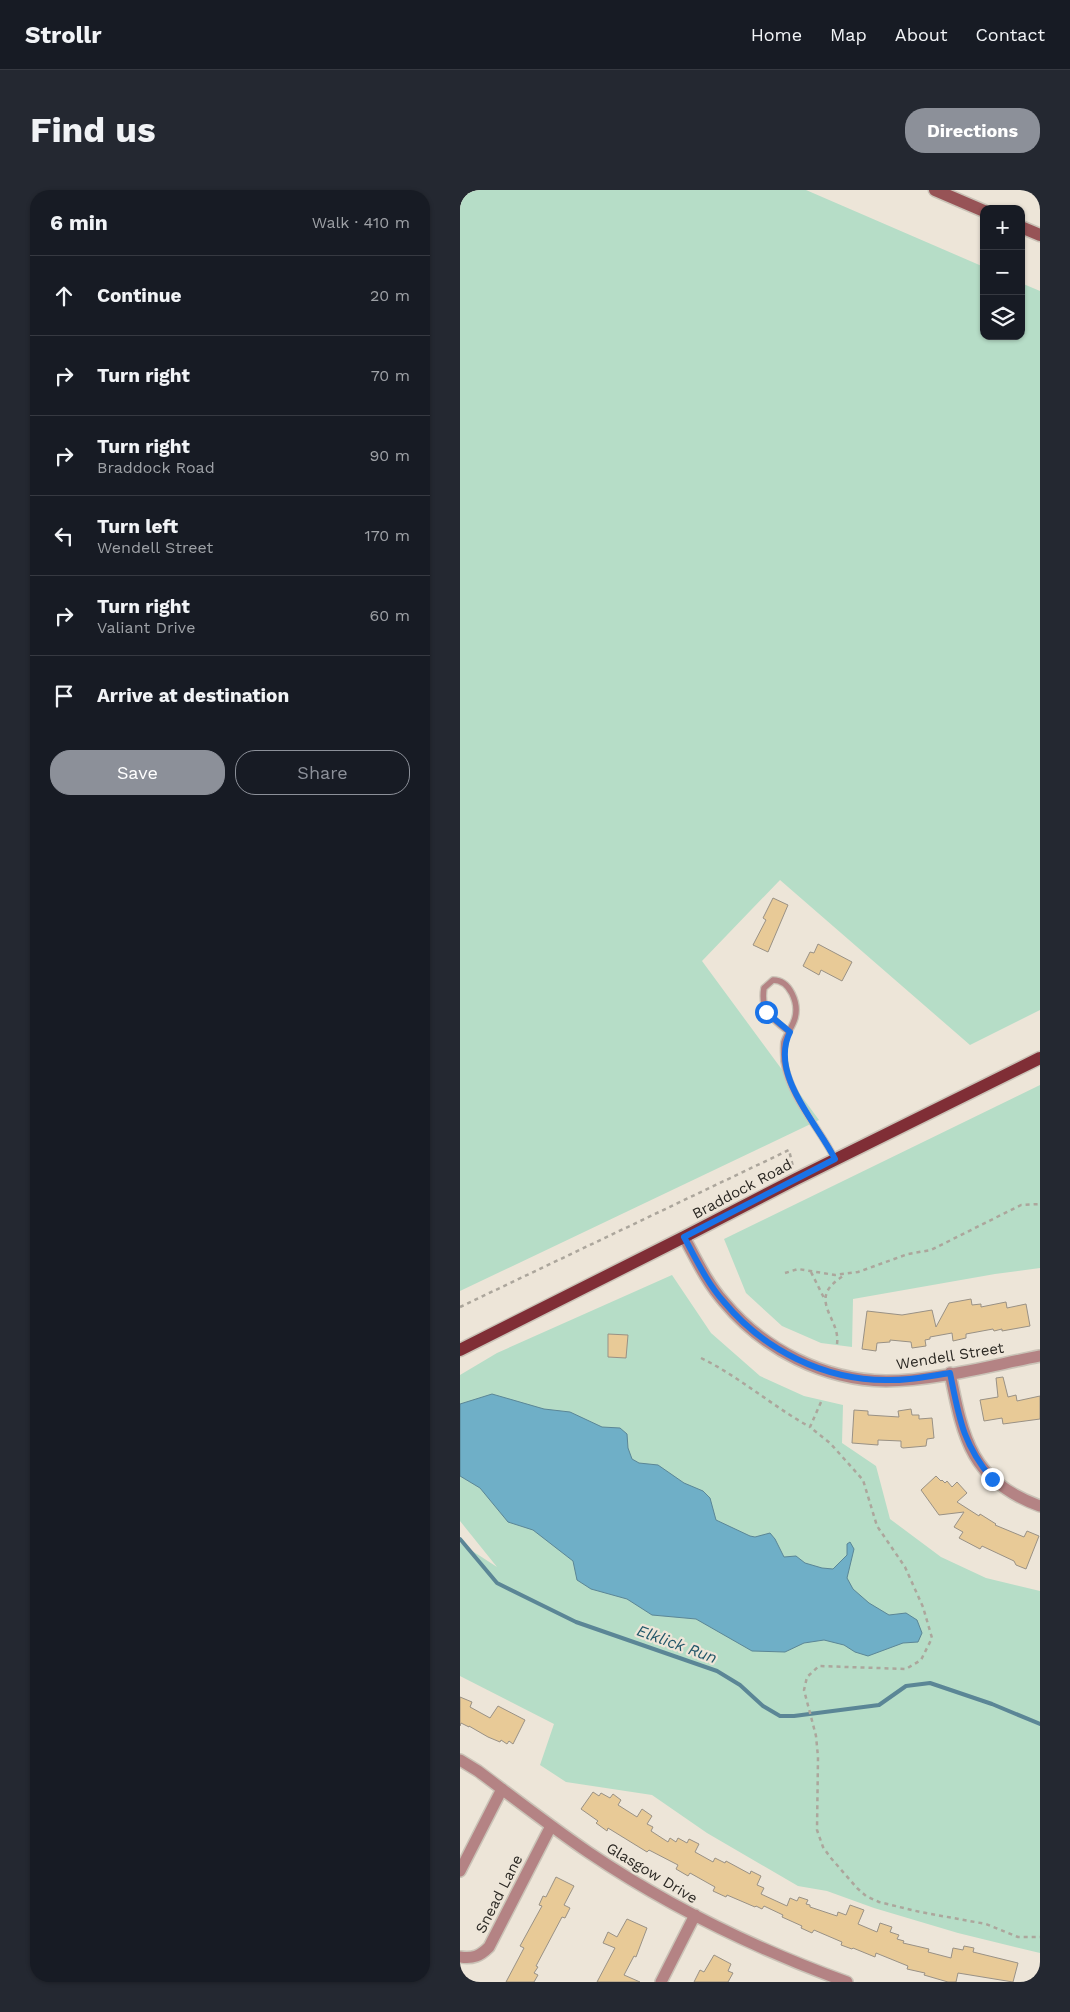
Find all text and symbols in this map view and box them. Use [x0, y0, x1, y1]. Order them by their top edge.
text: Strollr [25, 21, 102, 49]
text: Home [751, 24, 802, 45]
text: Map [830, 24, 867, 45]
text: About [895, 24, 947, 45]
text: Contact [975, 24, 1045, 45]
button: Directions [905, 108, 1040, 153]
text: Find us [30, 109, 156, 151]
map controls [980, 205, 1025, 340]
button: + [980, 205, 1025, 250]
text: 6 min [50, 210, 108, 235]
text: Walk · 410 m [312, 213, 410, 232]
button: − [980, 250, 1025, 295]
icon: ahead [50, 282, 78, 310]
text: Continue [97, 284, 181, 307]
text: 20 m [370, 286, 410, 305]
button: layers [980, 295, 1025, 340]
icon: right [50, 362, 78, 390]
text: Turn right [97, 364, 190, 387]
text: 70 m [371, 366, 410, 385]
text: Turn right [97, 435, 190, 458]
icon: right [50, 442, 78, 470]
text: 90 m [369, 446, 410, 465]
text: Braddock Road [97, 458, 215, 477]
text: Turn left [97, 515, 178, 538]
icon: left [50, 522, 78, 550]
text: 170 m [364, 526, 410, 545]
text: Wendell Street [97, 538, 213, 557]
text: Turn right [97, 595, 190, 618]
icon: right [50, 602, 78, 630]
text: 60 m [370, 606, 410, 625]
text: Valiant Drive [97, 618, 195, 637]
icon: arrive [50, 682, 78, 710]
text: Arrive at destination [97, 684, 289, 707]
button: Save [50, 750, 225, 795]
button: Share [235, 750, 410, 795]
route start [755, 1001, 778, 1024]
street label: Braddock Road [689, 1155, 795, 1223]
street label: Wendell Street [895, 1338, 1006, 1373]
route end [981, 1468, 1004, 1491]
water label: Elklick Run [634, 1621, 720, 1667]
street label: Glasgow Drive [603, 1839, 701, 1907]
street label: Snead Lane [471, 1852, 527, 1936]

